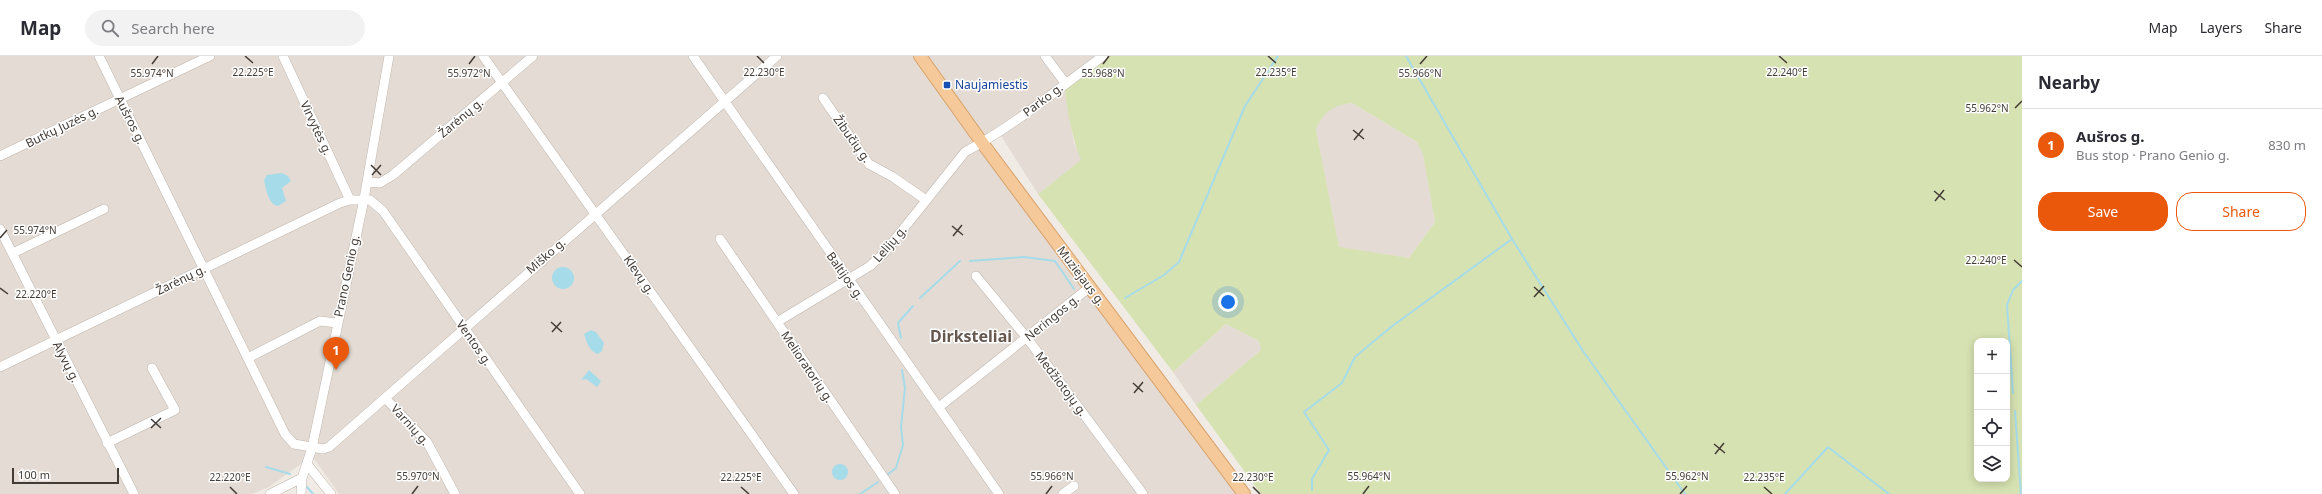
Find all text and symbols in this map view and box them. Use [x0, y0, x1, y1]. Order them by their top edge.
search box [85, 10, 365, 46]
text: Map [20, 15, 61, 41]
icon: search [99, 17, 121, 39]
text: Search here [131, 18, 215, 38]
text: Map [2149, 18, 2178, 37]
text: Layers [2200, 18, 2242, 37]
text: Share [2264, 18, 2302, 37]
text: 22.225°E [232, 65, 274, 79]
text: 22.230°E [743, 65, 785, 79]
text: 22.235°E [1255, 65, 1297, 79]
text: 22.240°E [1766, 65, 1808, 79]
text: 55.974°N [130, 66, 174, 80]
text: 55.972°N [447, 66, 491, 80]
text: 55.968°N [1081, 66, 1125, 80]
text: 55.966°N [1398, 66, 1442, 80]
text: Nearby [2038, 71, 2100, 94]
place label: Naujamiestis [955, 76, 1028, 93]
street label: Parko g. [1019, 79, 1066, 120]
marker: Naujamiestis [942, 80, 952, 90]
street label: Aušros g. [111, 93, 150, 147]
street label: Žarėnų g. [435, 94, 487, 141]
street label: Virvytės g. [296, 98, 336, 158]
text: 55.962°N [1965, 101, 2009, 115]
street label: Butkų Juzės g. [23, 102, 101, 152]
street label: Žibučių g. [829, 112, 875, 166]
text: Aušros g. [2076, 126, 2145, 146]
text: 1 [2047, 136, 2055, 154]
text: 830 m [2268, 136, 2306, 154]
text: Bus stop · Prano Genio g. [2076, 146, 2230, 164]
button: Save [2038, 192, 2168, 231]
button: Share [2176, 192, 2306, 231]
street label: Lelijų g. [869, 222, 910, 266]
text: 55.974°N [13, 223, 57, 237]
street label: Prano Genio g. [330, 233, 364, 319]
street label: Miško g. [522, 234, 569, 277]
street label: Muziejaus g. [1053, 242, 1109, 309]
street label: Baltijos g. [823, 248, 868, 303]
street label: Klevų g. [620, 252, 659, 298]
text: 22.240°E [1965, 253, 2007, 267]
street label: Žarėnų g. [153, 260, 209, 299]
text: 22.220°E [15, 287, 57, 301]
street label: Neringos g. [1021, 290, 1082, 345]
your location [1218, 292, 1238, 312]
street label: Ventos g. [452, 316, 496, 369]
district label: Dirksteliai [930, 325, 1012, 347]
street label: Melioratorių g. [777, 327, 838, 406]
pin: 1 [323, 337, 349, 370]
street label: Alyvų g. [49, 338, 84, 385]
map controls [1974, 338, 2010, 482]
button: + [1974, 338, 2010, 374]
street label: Medžiotojų g. [1031, 348, 1091, 420]
button: − [1974, 374, 2010, 410]
street label: Varnių g. [387, 400, 434, 449]
button: locate [1974, 410, 2010, 446]
button: layers [1974, 446, 2010, 482]
scale bar [12, 466, 119, 485]
text: 100 m [18, 467, 50, 482]
text: 55.970°N [396, 469, 440, 483]
text: 55.966°N [1030, 469, 1074, 483]
text: 55.964°N [1347, 469, 1391, 483]
text: 55.962°N [1665, 469, 1709, 483]
text: 22.220°E [209, 470, 251, 484]
text: 22.225°E [720, 470, 762, 484]
text: 22.230°E [1232, 470, 1274, 484]
text: 22.235°E [1743, 470, 1785, 484]

